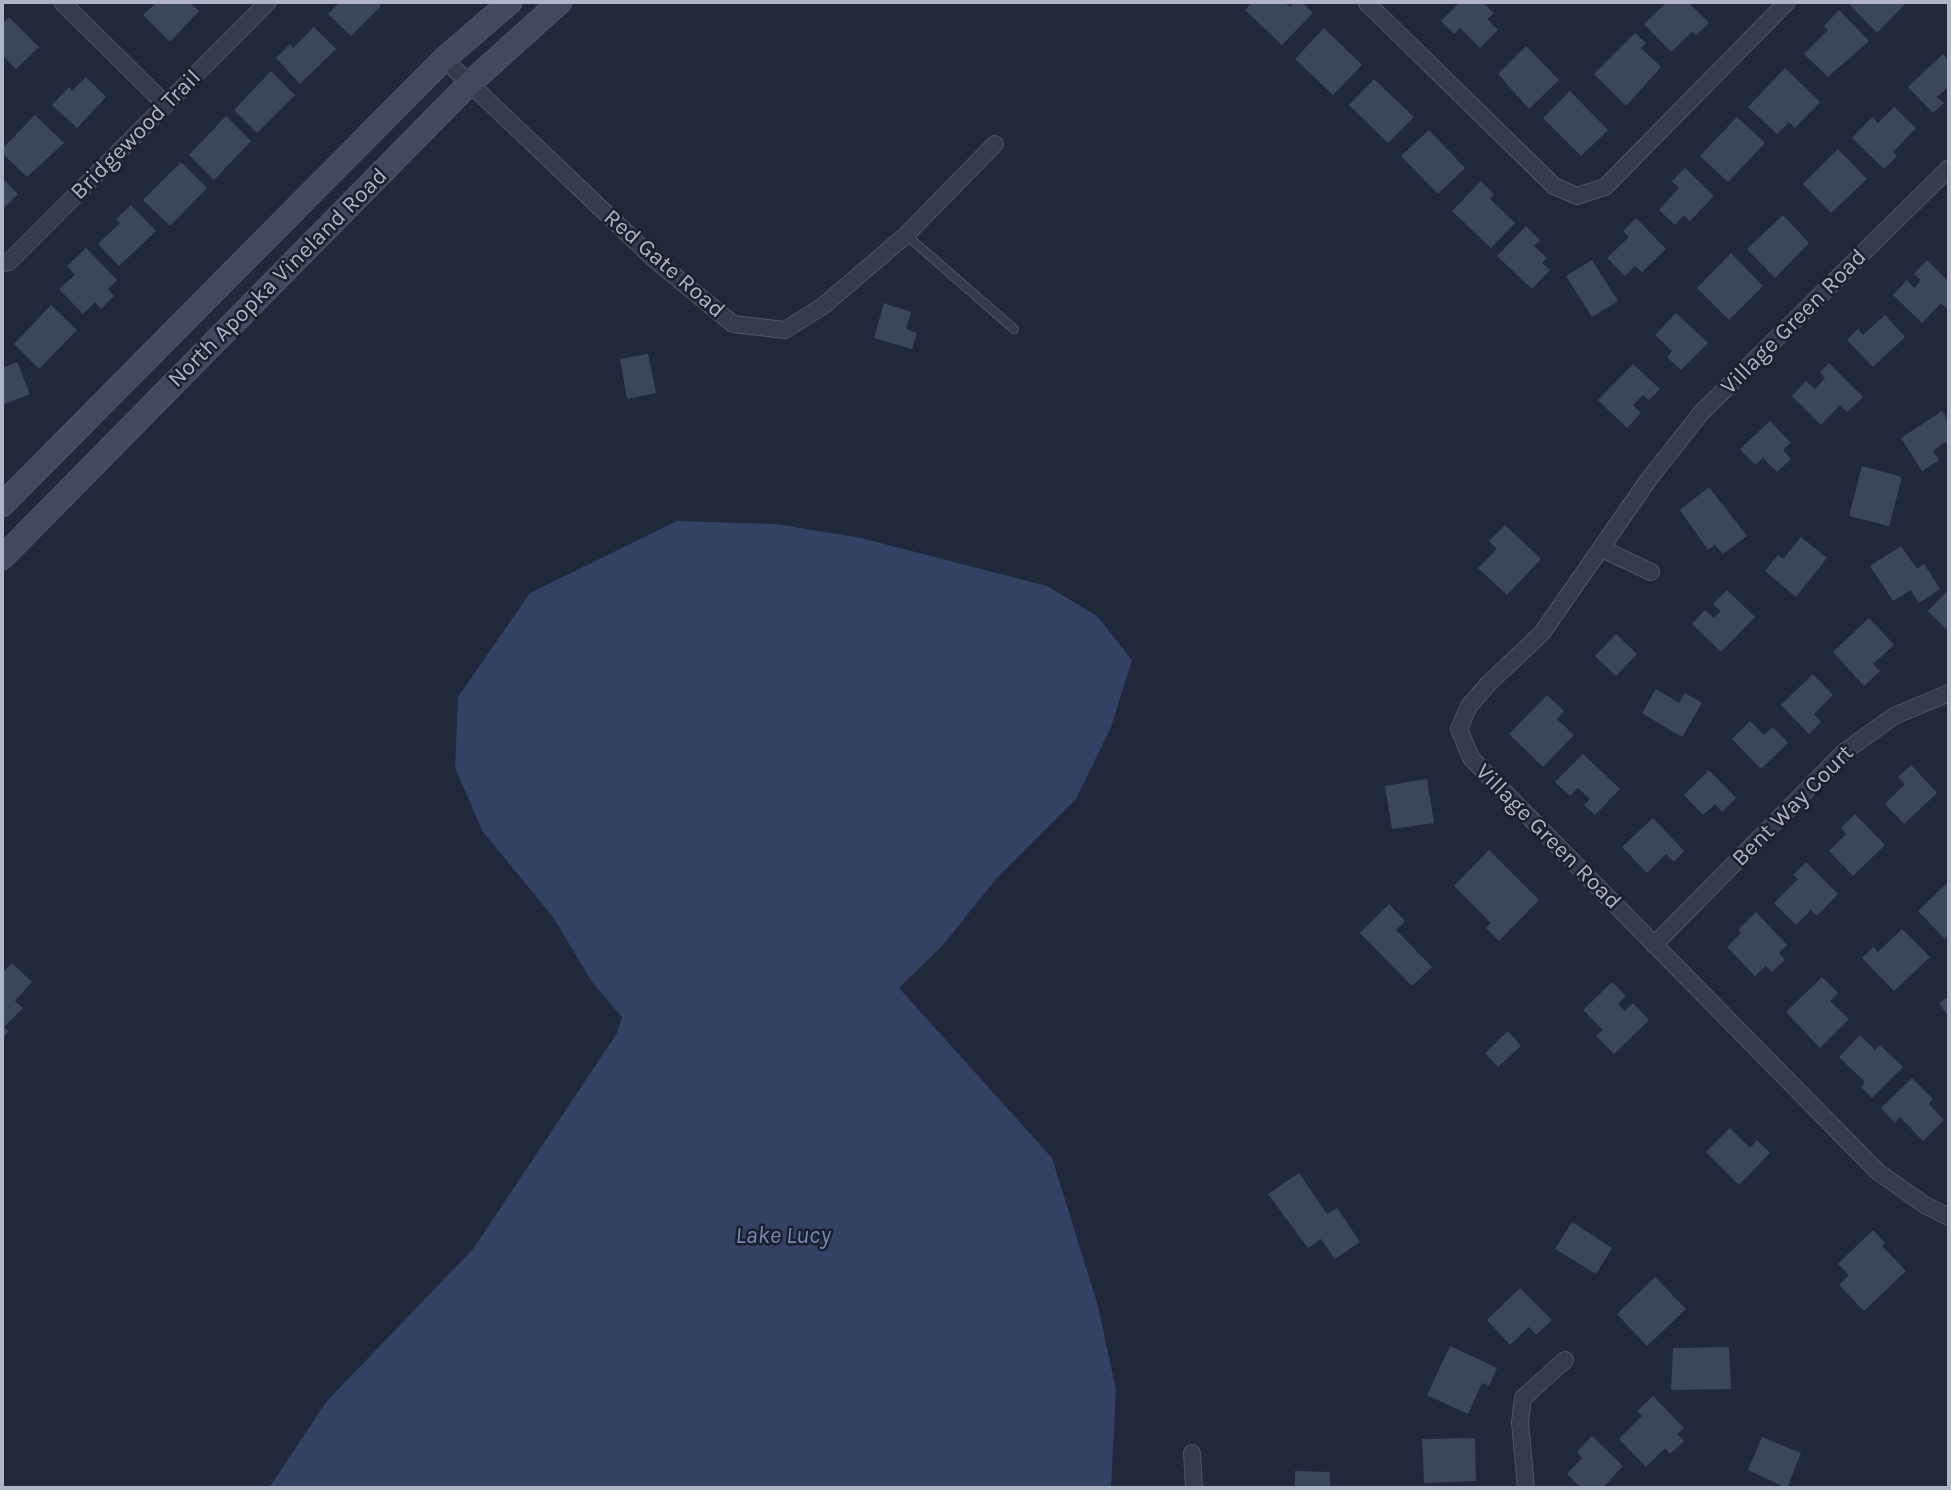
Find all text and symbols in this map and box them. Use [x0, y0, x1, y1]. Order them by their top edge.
street label: Bridgewood Trail [65, 64, 207, 206]
street label: North Apopka Vineland Road [163, 163, 393, 393]
street label: Red Gate Road [598, 204, 730, 324]
street label: Village Green Road [1715, 243, 1873, 401]
street label: Bent Way Court [1727, 740, 1859, 872]
street label: Village Green Road [1469, 758, 1627, 916]
water label: Lake Lucy [735, 1222, 831, 1250]

